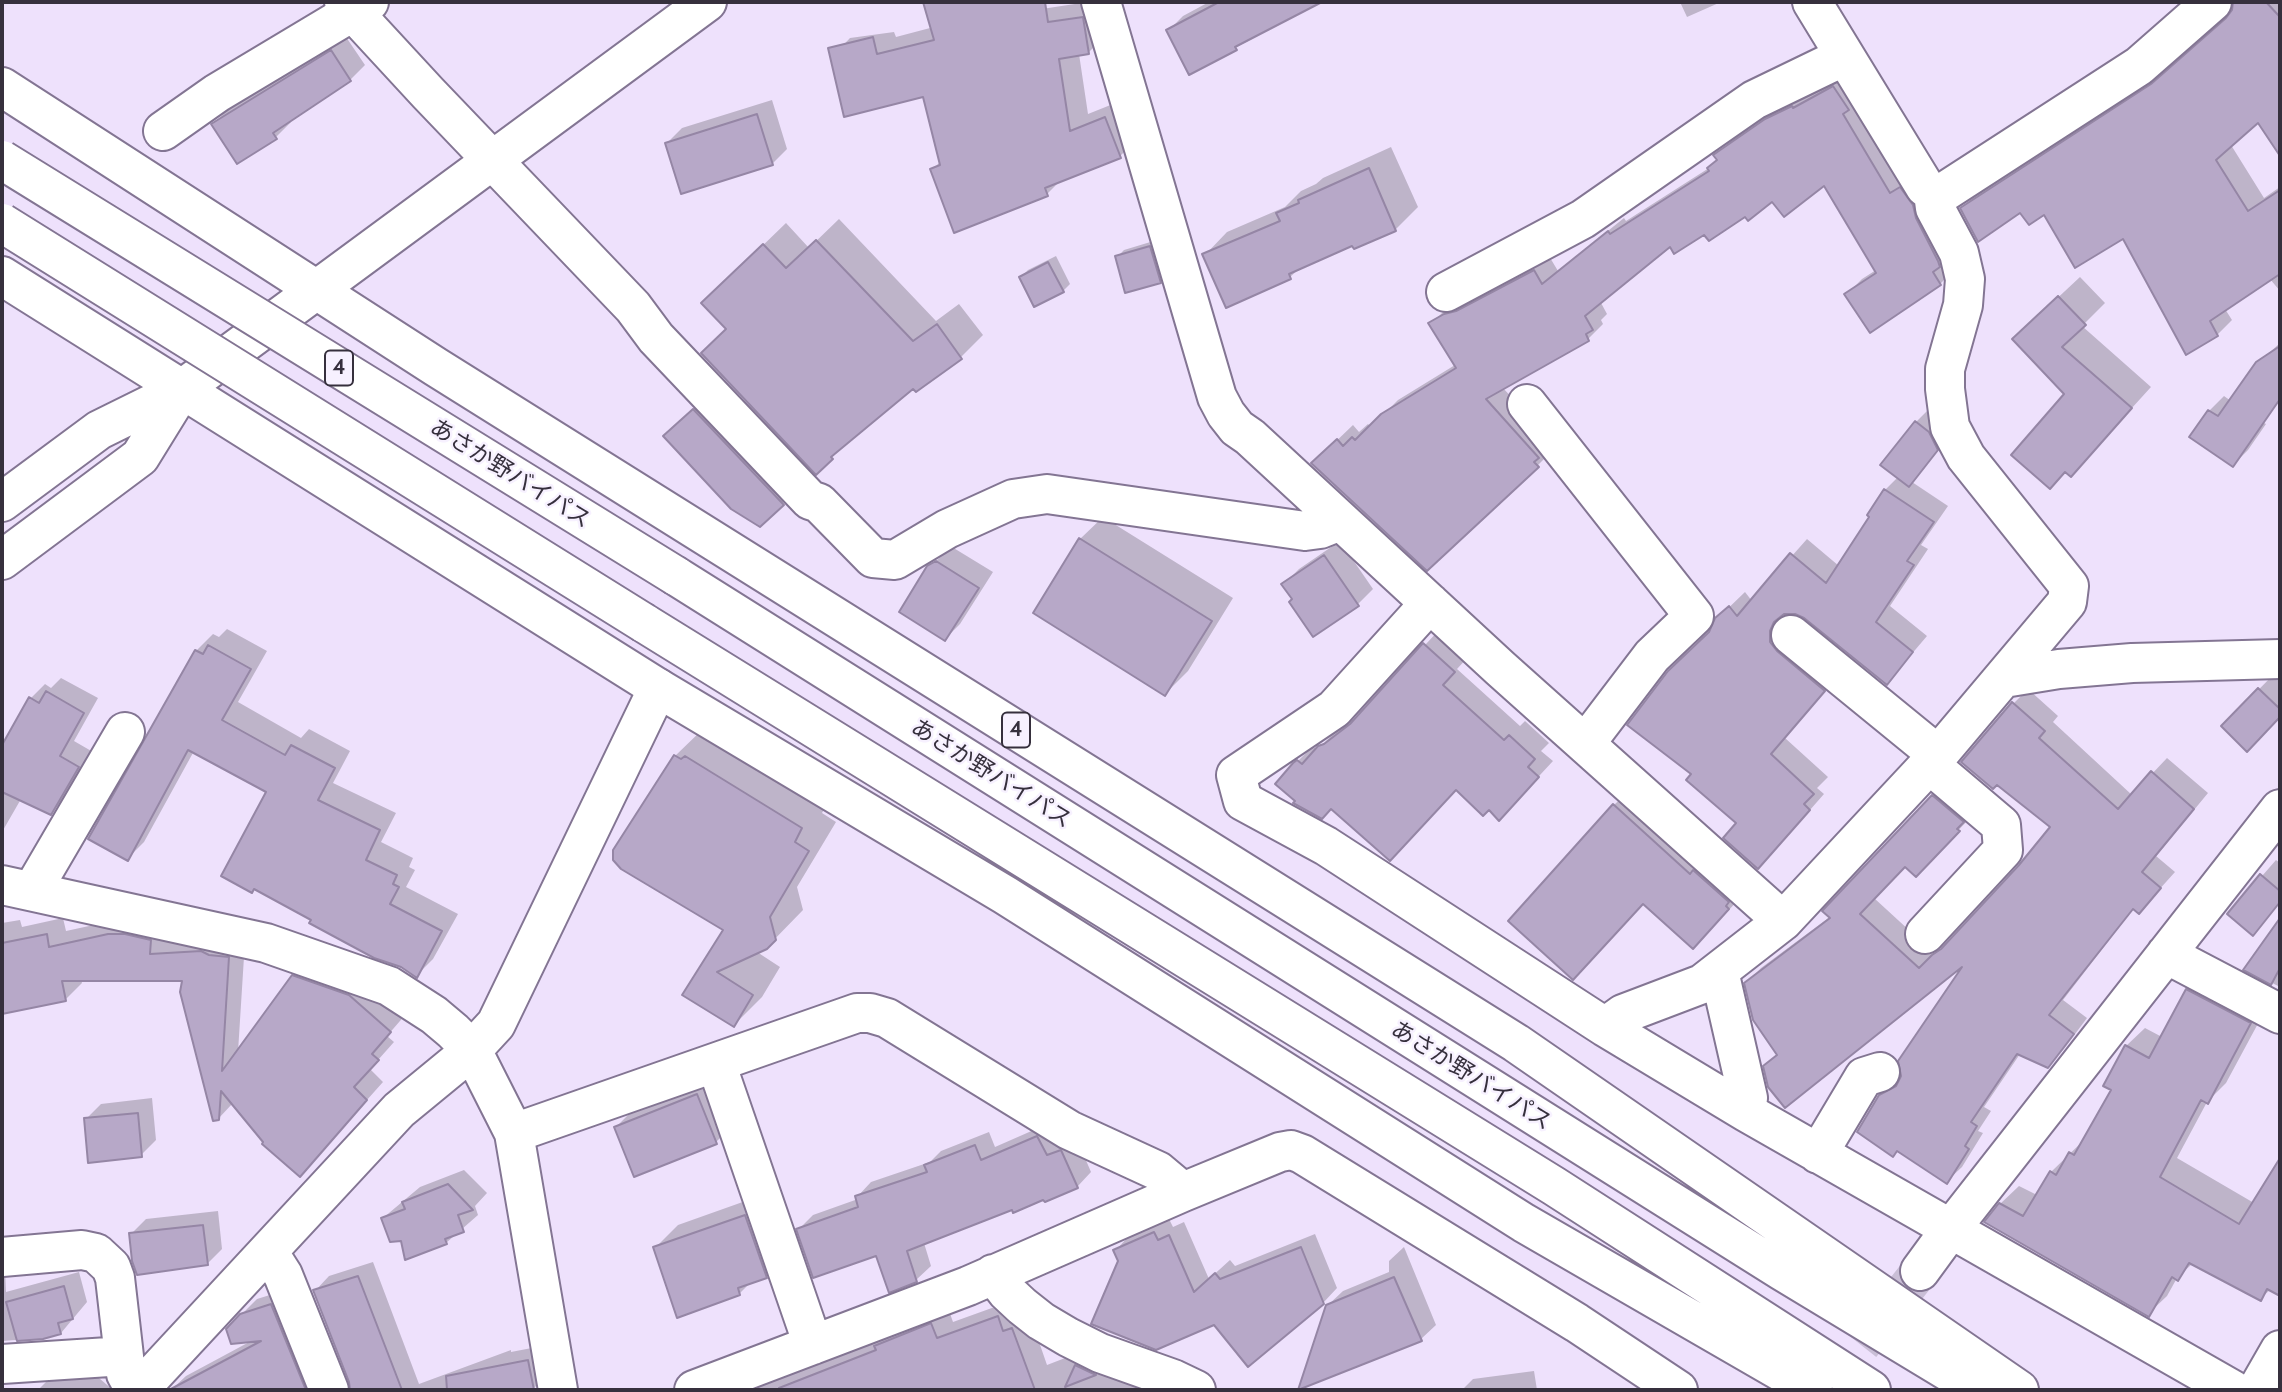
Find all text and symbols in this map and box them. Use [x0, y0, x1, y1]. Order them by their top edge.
road number: 4 [325, 350, 353, 386]
street label: あさか野バイパス [425, 414, 595, 534]
road number: 4 [1002, 712, 1030, 748]
street label: あさか野バイパス [906, 714, 1076, 834]
street label: あさか野バイパス [1386, 1016, 1556, 1136]

